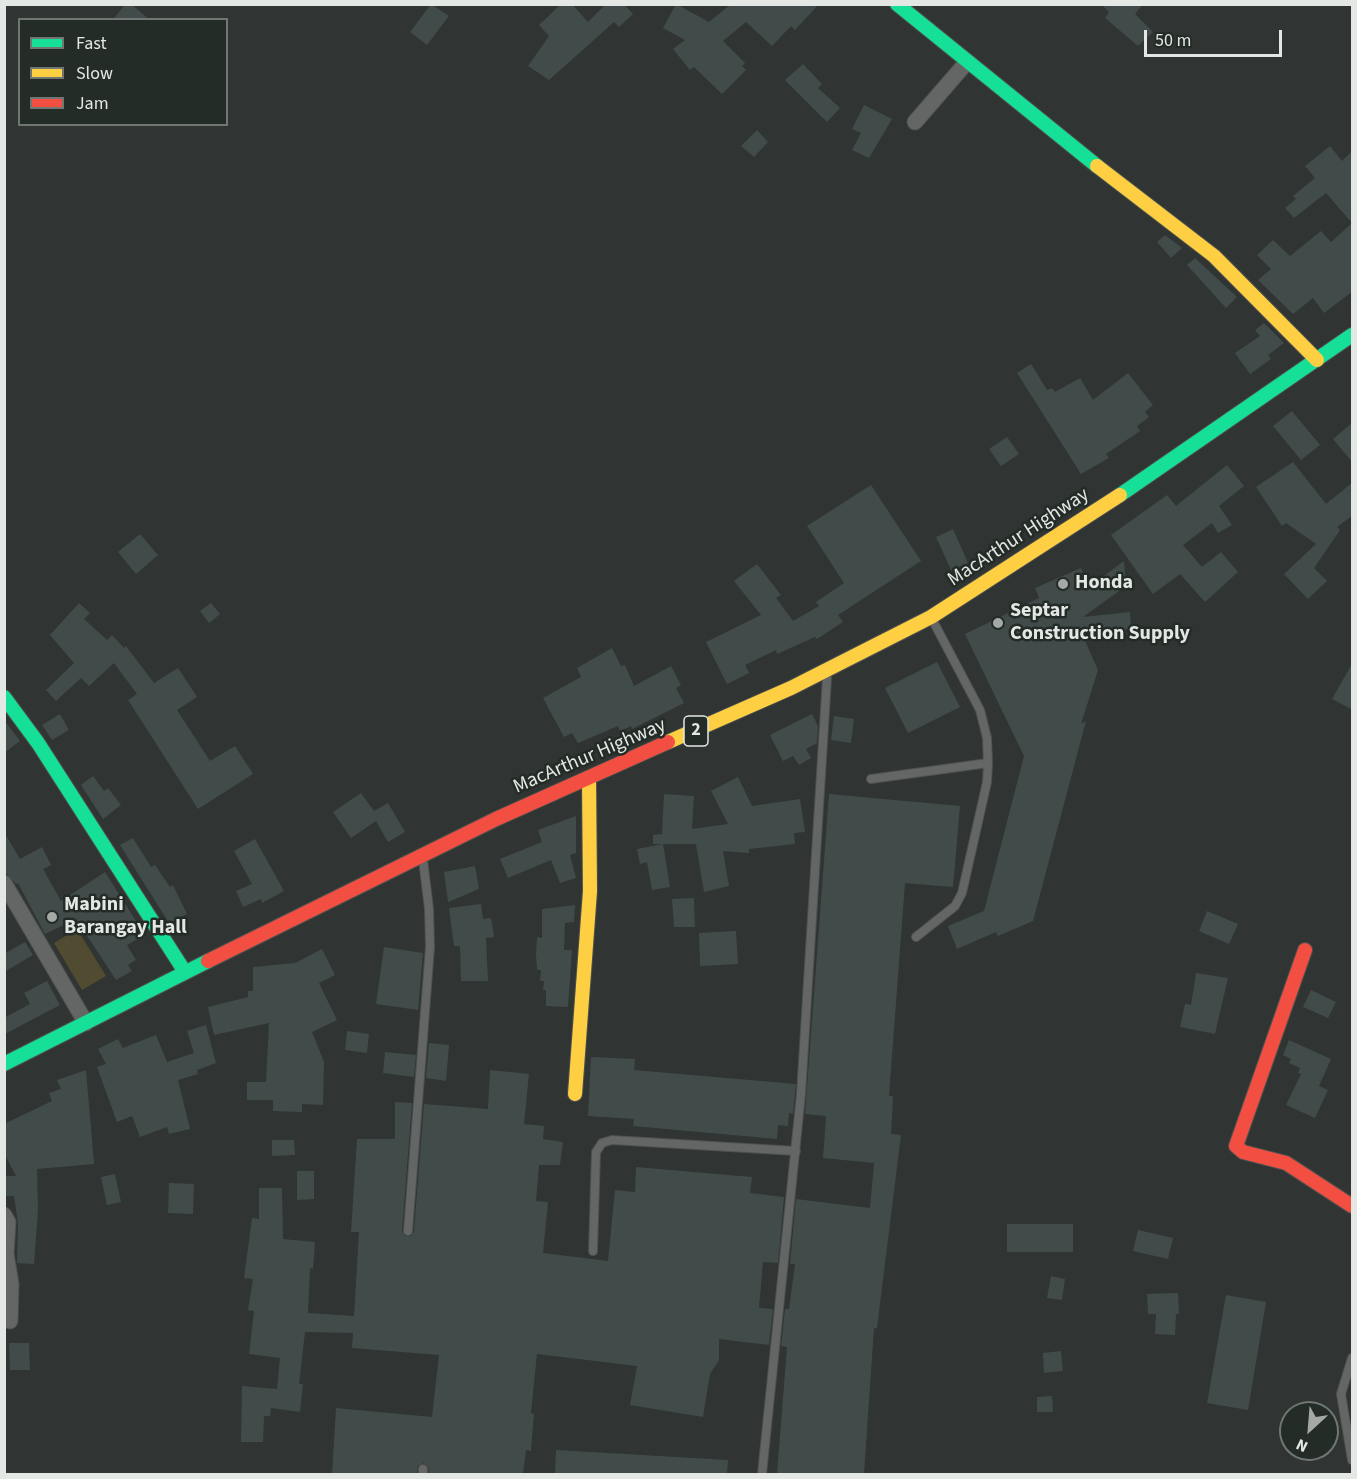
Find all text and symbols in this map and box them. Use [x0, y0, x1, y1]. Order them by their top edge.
legend [18, 18, 228, 126]
scale bar [1147, 18, 1285, 56]
text: 50 m [1155, 28, 1191, 53]
text: Fast [76, 31, 107, 56]
text: Slow [76, 61, 113, 86]
text: Jam [76, 91, 109, 116]
street label: MacArthur Highway [944, 483, 1094, 593]
place label: Honda [1075, 572, 1133, 596]
marker: Honda [1056, 577, 1070, 591]
place label: Septar Construction Supply [1010, 600, 1190, 647]
marker: Septar Construction Supply [991, 616, 1005, 630]
street label: MacArthur Highway [510, 714, 670, 800]
road number: 2 [684, 716, 708, 746]
place label: Mabini Barangay Hall [64, 894, 187, 941]
marker: Mabini Barangay Hall [45, 910, 59, 924]
north arrow [1279, 1401, 1339, 1461]
text: N [1292, 1433, 1312, 1458]

